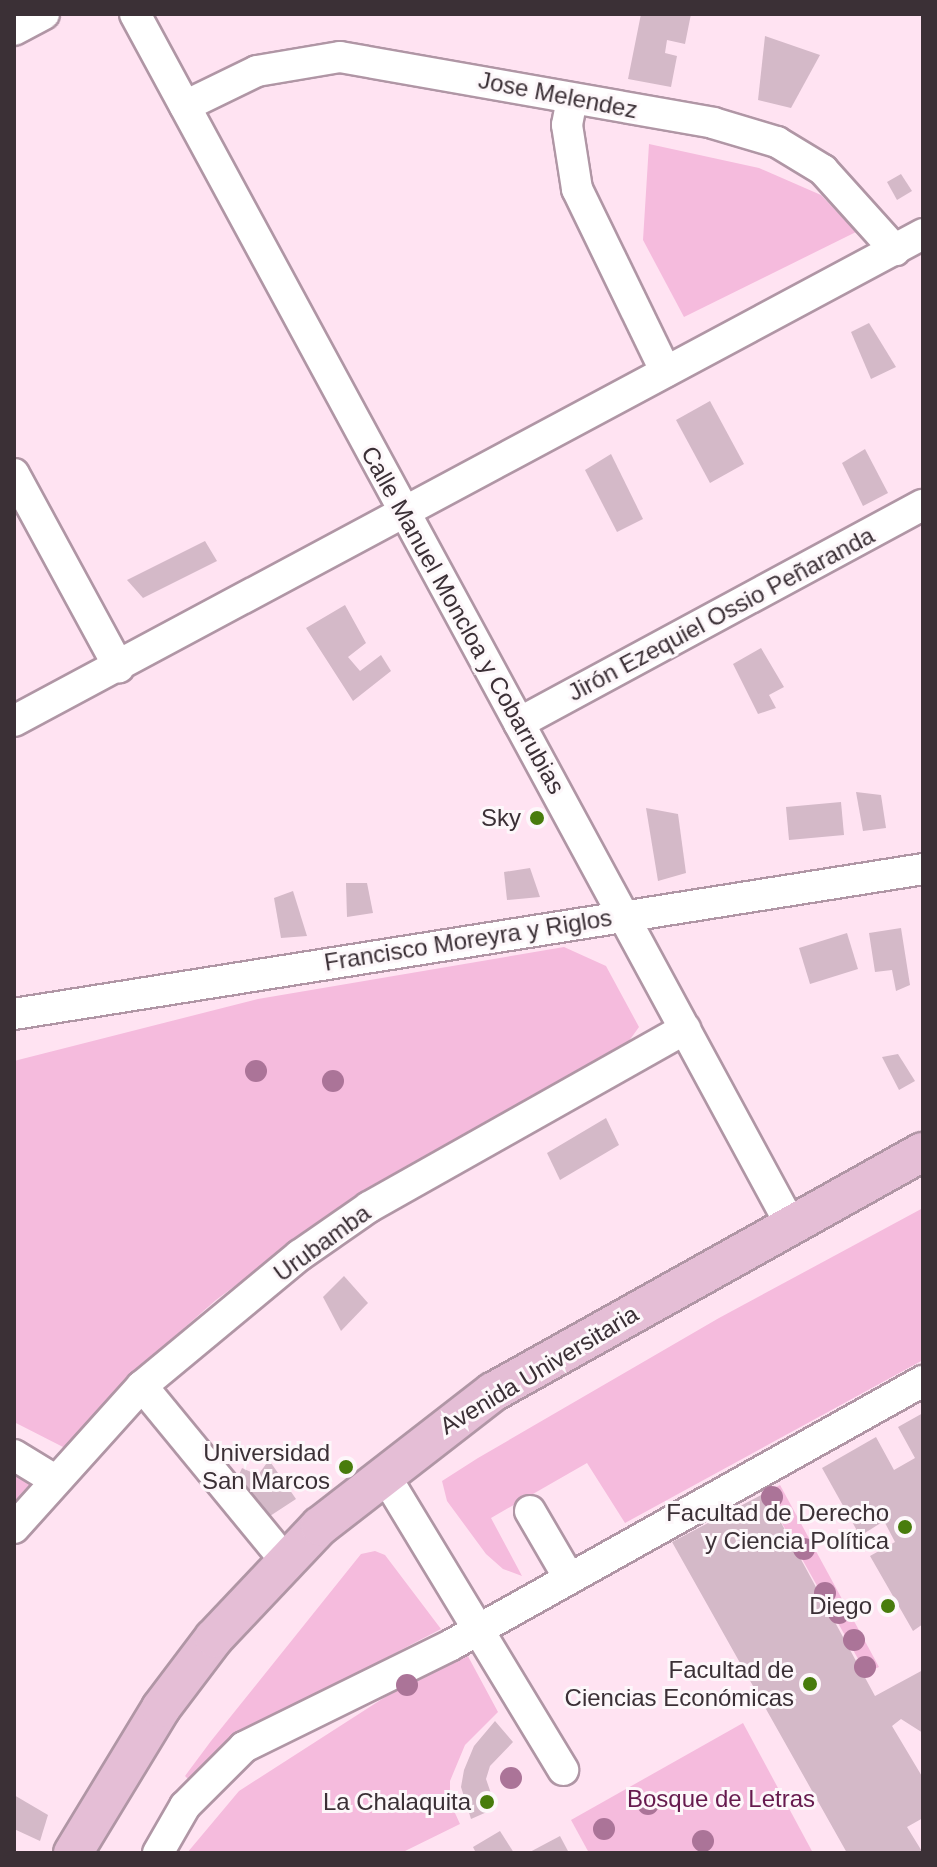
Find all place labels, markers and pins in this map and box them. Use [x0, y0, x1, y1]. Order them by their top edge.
place label: Sky [481, 804, 521, 832]
marker: Sky [528, 809, 546, 827]
place label: Universidad San Marcos [202, 1439, 330, 1495]
marker: Universidad San Marcos [337, 1458, 355, 1476]
place label: Facultad de Derecho y Ciencia Política [666, 1499, 889, 1555]
marker: Facultad de Derecho y Ciencia Política [896, 1518, 914, 1536]
place label: Diego [809, 1592, 872, 1620]
marker: Diego [879, 1597, 897, 1615]
place label: Facultad de Ciencias Económicas [565, 1656, 794, 1712]
marker: Facultad de Ciencias Económicas [801, 1675, 819, 1693]
place label: La Chalaquita [323, 1788, 471, 1816]
marker: La Chalaquita [478, 1793, 496, 1811]

